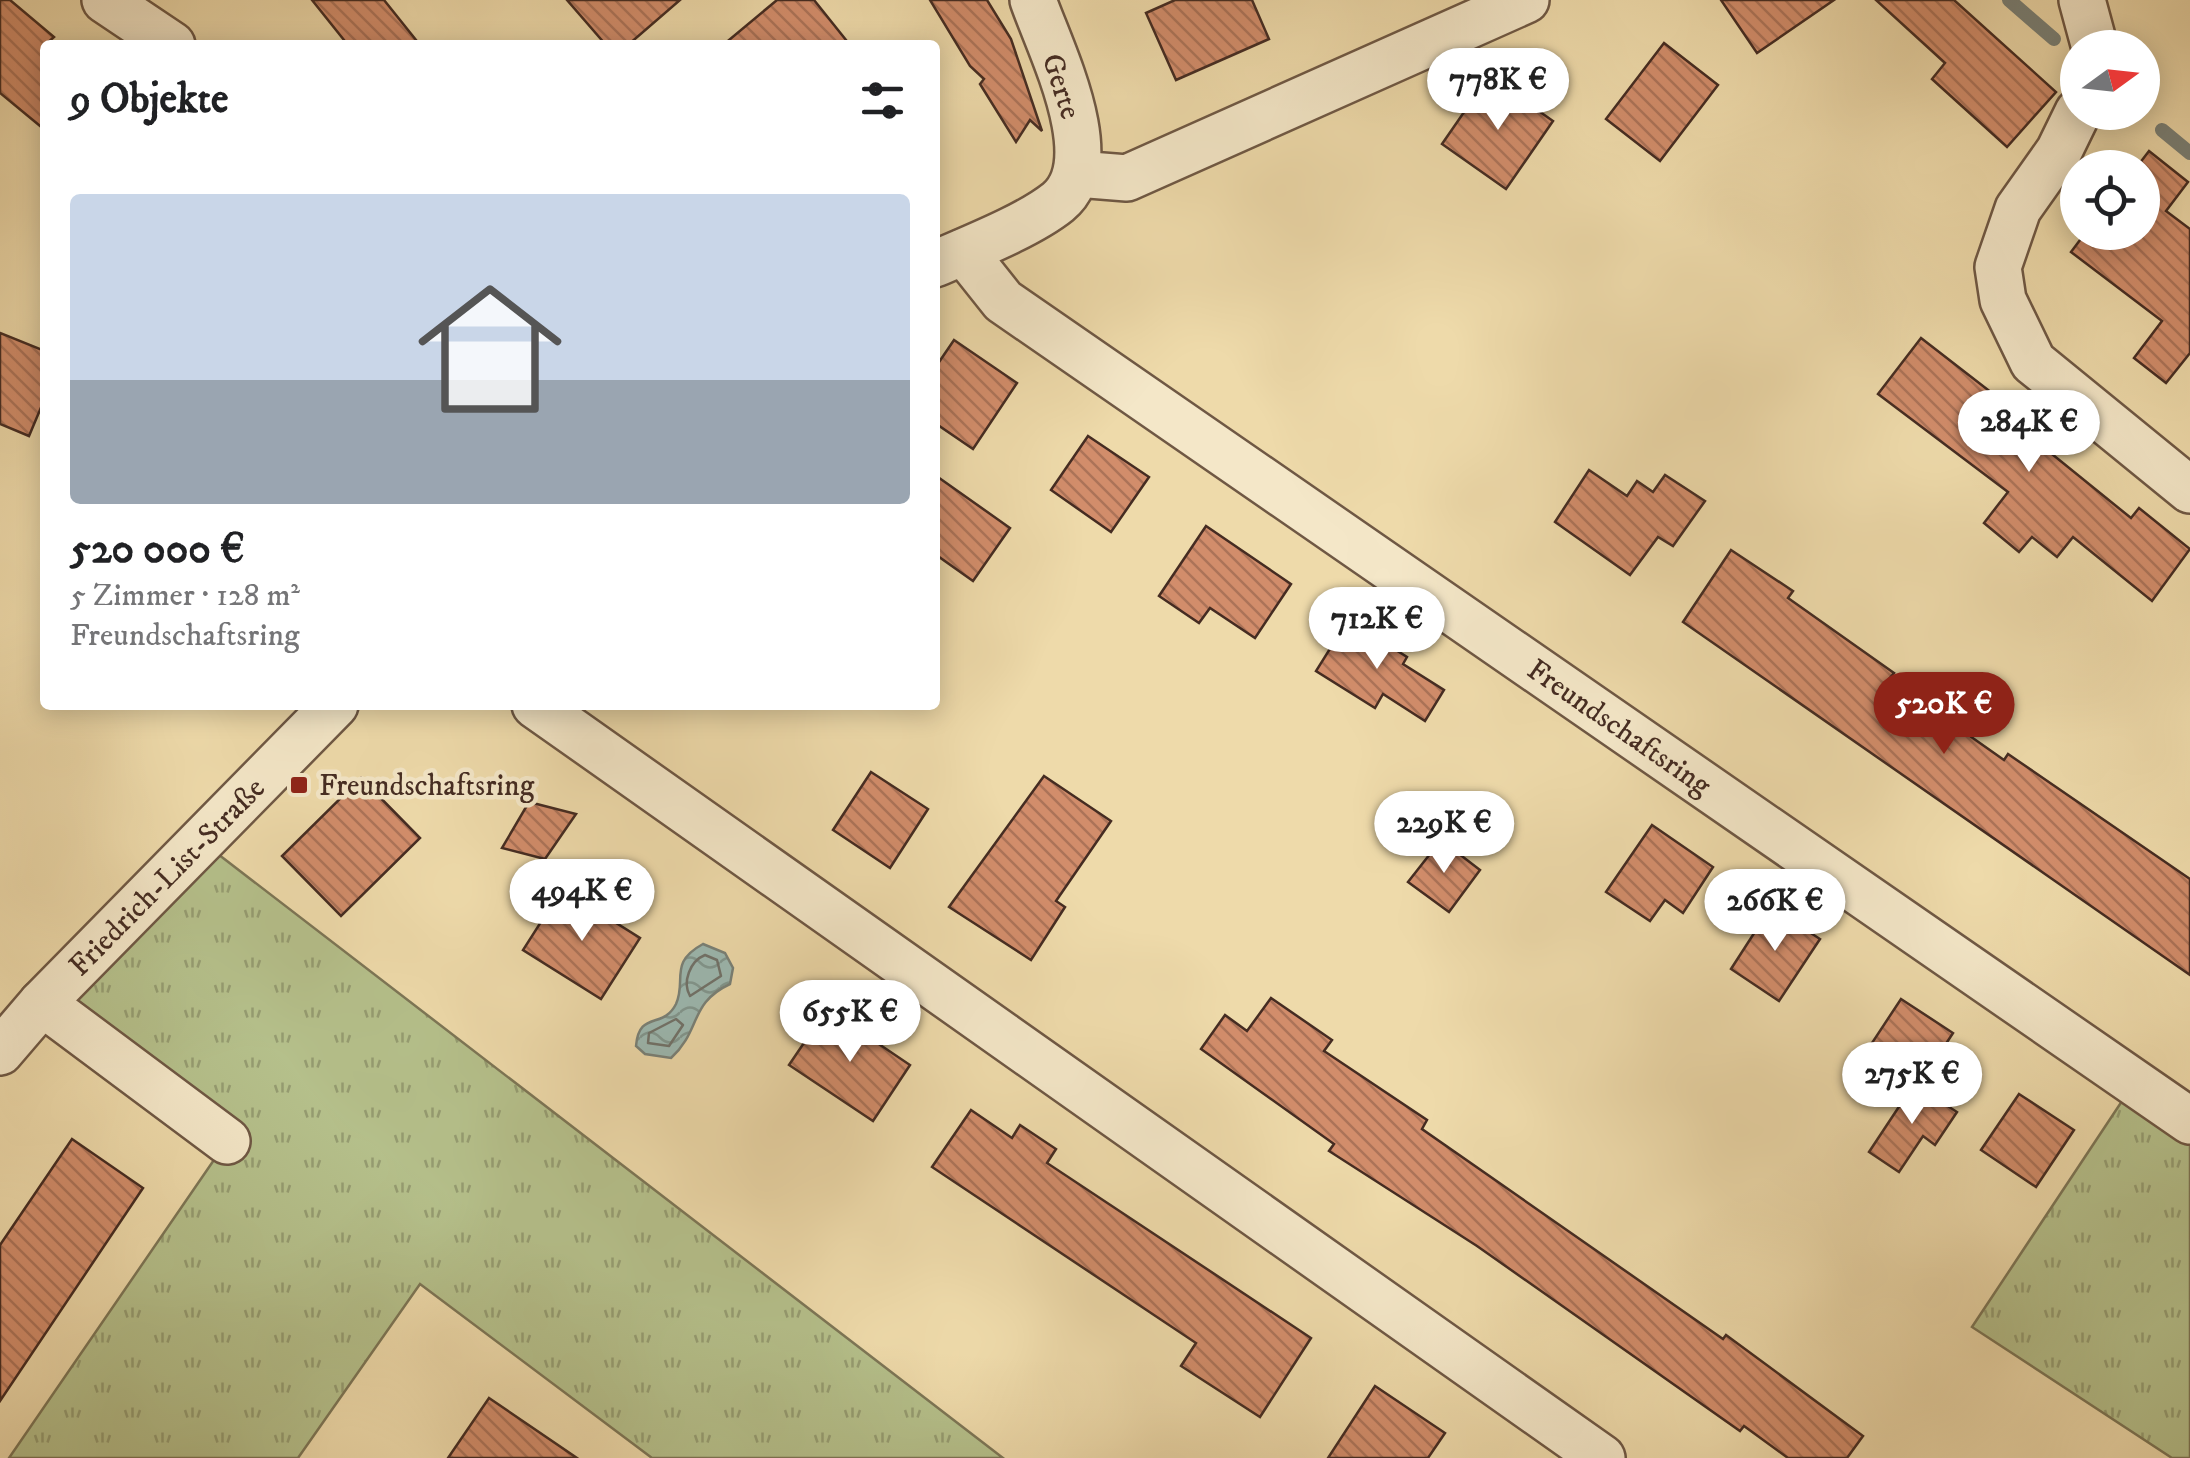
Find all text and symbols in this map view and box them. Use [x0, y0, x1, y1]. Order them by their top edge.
north arrow [2060, 30, 2160, 130]
map controls [2060, 30, 2160, 250]
pin: 778K € [1417, 48, 1579, 133]
street label: Gerte [1033, 49, 1088, 124]
text: 778K € [1449, 60, 1547, 100]
icon: filters [855, 73, 910, 128]
text: 9 Objekte [70, 74, 228, 126]
button: locate [2060, 150, 2160, 250]
icon: home [400, 259, 580, 439]
pin: 284K € [1948, 390, 2110, 475]
text: 284K € [1980, 402, 2078, 442]
text: 520 000 € [70, 524, 245, 576]
text: 5 Zimmer · 128 m² [70, 576, 300, 616]
pin: 712K € [1296, 587, 1458, 672]
text: 712K € [1331, 599, 1423, 639]
text: Freundschaftsring [70, 616, 300, 656]
street label: Freundschaftsring [1520, 652, 1718, 805]
pin: 520K € [1863, 672, 2025, 757]
text: 520K € [1896, 684, 1992, 724]
place label: Freundschaftsring [319, 768, 535, 805]
street label: Friedrich-List-Straße [62, 770, 273, 985]
marker: Freundschaftsring [288, 774, 310, 796]
pin: 229K € [1363, 791, 1525, 876]
text: 229K € [1396, 803, 1492, 843]
pin: 494K € [501, 859, 663, 944]
pin: 266K € [1694, 869, 1856, 954]
text: 494K € [532, 871, 632, 911]
text: 266K € [1726, 881, 1824, 921]
pin: 655K € [769, 980, 931, 1065]
text: 655K € [802, 992, 898, 1032]
pin: 275K € [1831, 1042, 1993, 1127]
text: 275K € [1864, 1054, 1960, 1094]

